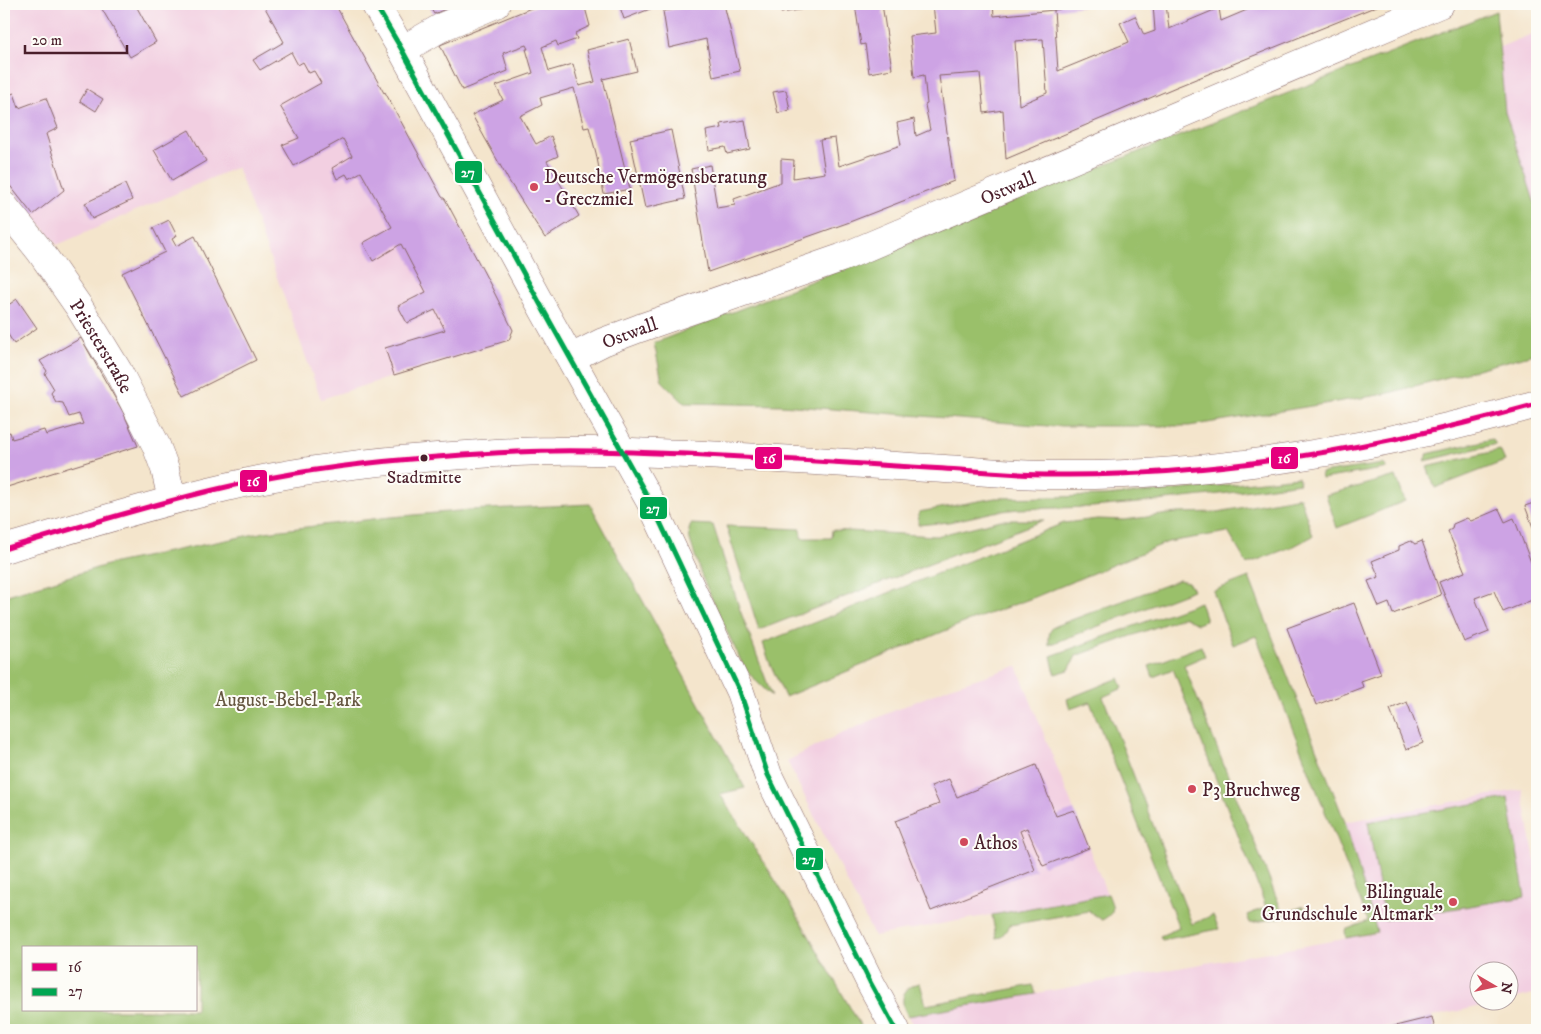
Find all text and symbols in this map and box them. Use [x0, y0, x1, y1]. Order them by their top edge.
scale bar [25, 22, 128, 54]
text: 20 m [32, 31, 62, 50]
line badge: 27 [454, 160, 483, 184]
text: 27 [461, 164, 475, 182]
place label: Deutsche Vermögensberatung - Greczmiel [544, 166, 768, 211]
street label: Ostwall [977, 167, 1039, 211]
marker: Deutsche Vermögensberatung - Greczmiel [528, 181, 540, 193]
street label: Priesterstraße [64, 295, 137, 397]
street label: Ostwall [599, 313, 661, 354]
line badge: 16 [754, 446, 783, 470]
line badge: 16 [1270, 446, 1299, 470]
text: 16 [763, 450, 776, 468]
text: 16 [1278, 450, 1291, 468]
marker: Stadtmitte [419, 453, 429, 463]
place label: Stadtmitte [387, 467, 461, 489]
line badge: 16 [239, 469, 268, 493]
text: 16 [247, 473, 260, 491]
line badge: 27 [639, 496, 668, 520]
text: 27 [646, 500, 660, 518]
park label: August-Bebel-Park [215, 689, 361, 712]
place label: P3 Bruchweg [1202, 779, 1300, 802]
marker: P3 Bruchweg [1186, 783, 1198, 795]
place label: Athos [974, 832, 1018, 855]
marker: Athos [958, 836, 970, 848]
line badge: 27 [795, 847, 824, 871]
text: 27 [802, 851, 816, 869]
place label: Bilinguale Grundschule "Altmark" [1262, 881, 1443, 926]
marker: Bilinguale Grundschule "Altmark" [1447, 896, 1459, 908]
legend [22, 946, 198, 1012]
text: 16 [68, 958, 82, 977]
north arrow [1468, 962, 1518, 1012]
text: N [1496, 981, 1516, 995]
text: 27 [68, 982, 83, 1001]

